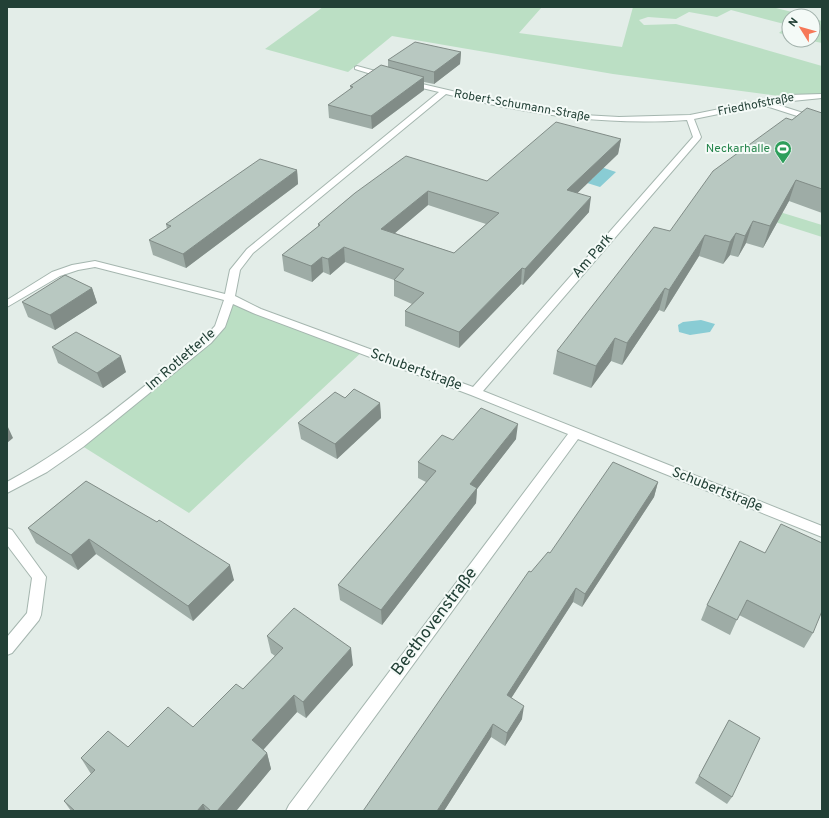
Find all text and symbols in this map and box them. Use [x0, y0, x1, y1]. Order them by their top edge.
north arrow [781, 8, 821, 48]
text: N [786, 15, 802, 30]
street label: Robert-Schumann-Straße [453, 86, 591, 126]
street label: Friedhofstraße [716, 90, 796, 120]
sports icon: Neckarhalle [773, 139, 793, 164]
place label: Neckarhalle [706, 141, 770, 157]
street label: Am Park [569, 230, 617, 282]
street label: Im Rotletterle [143, 325, 219, 395]
street label: Schubertstraße [368, 346, 464, 394]
street label: Schubertstraße [669, 464, 765, 516]
street label: Beethovenstraße [387, 564, 483, 680]

